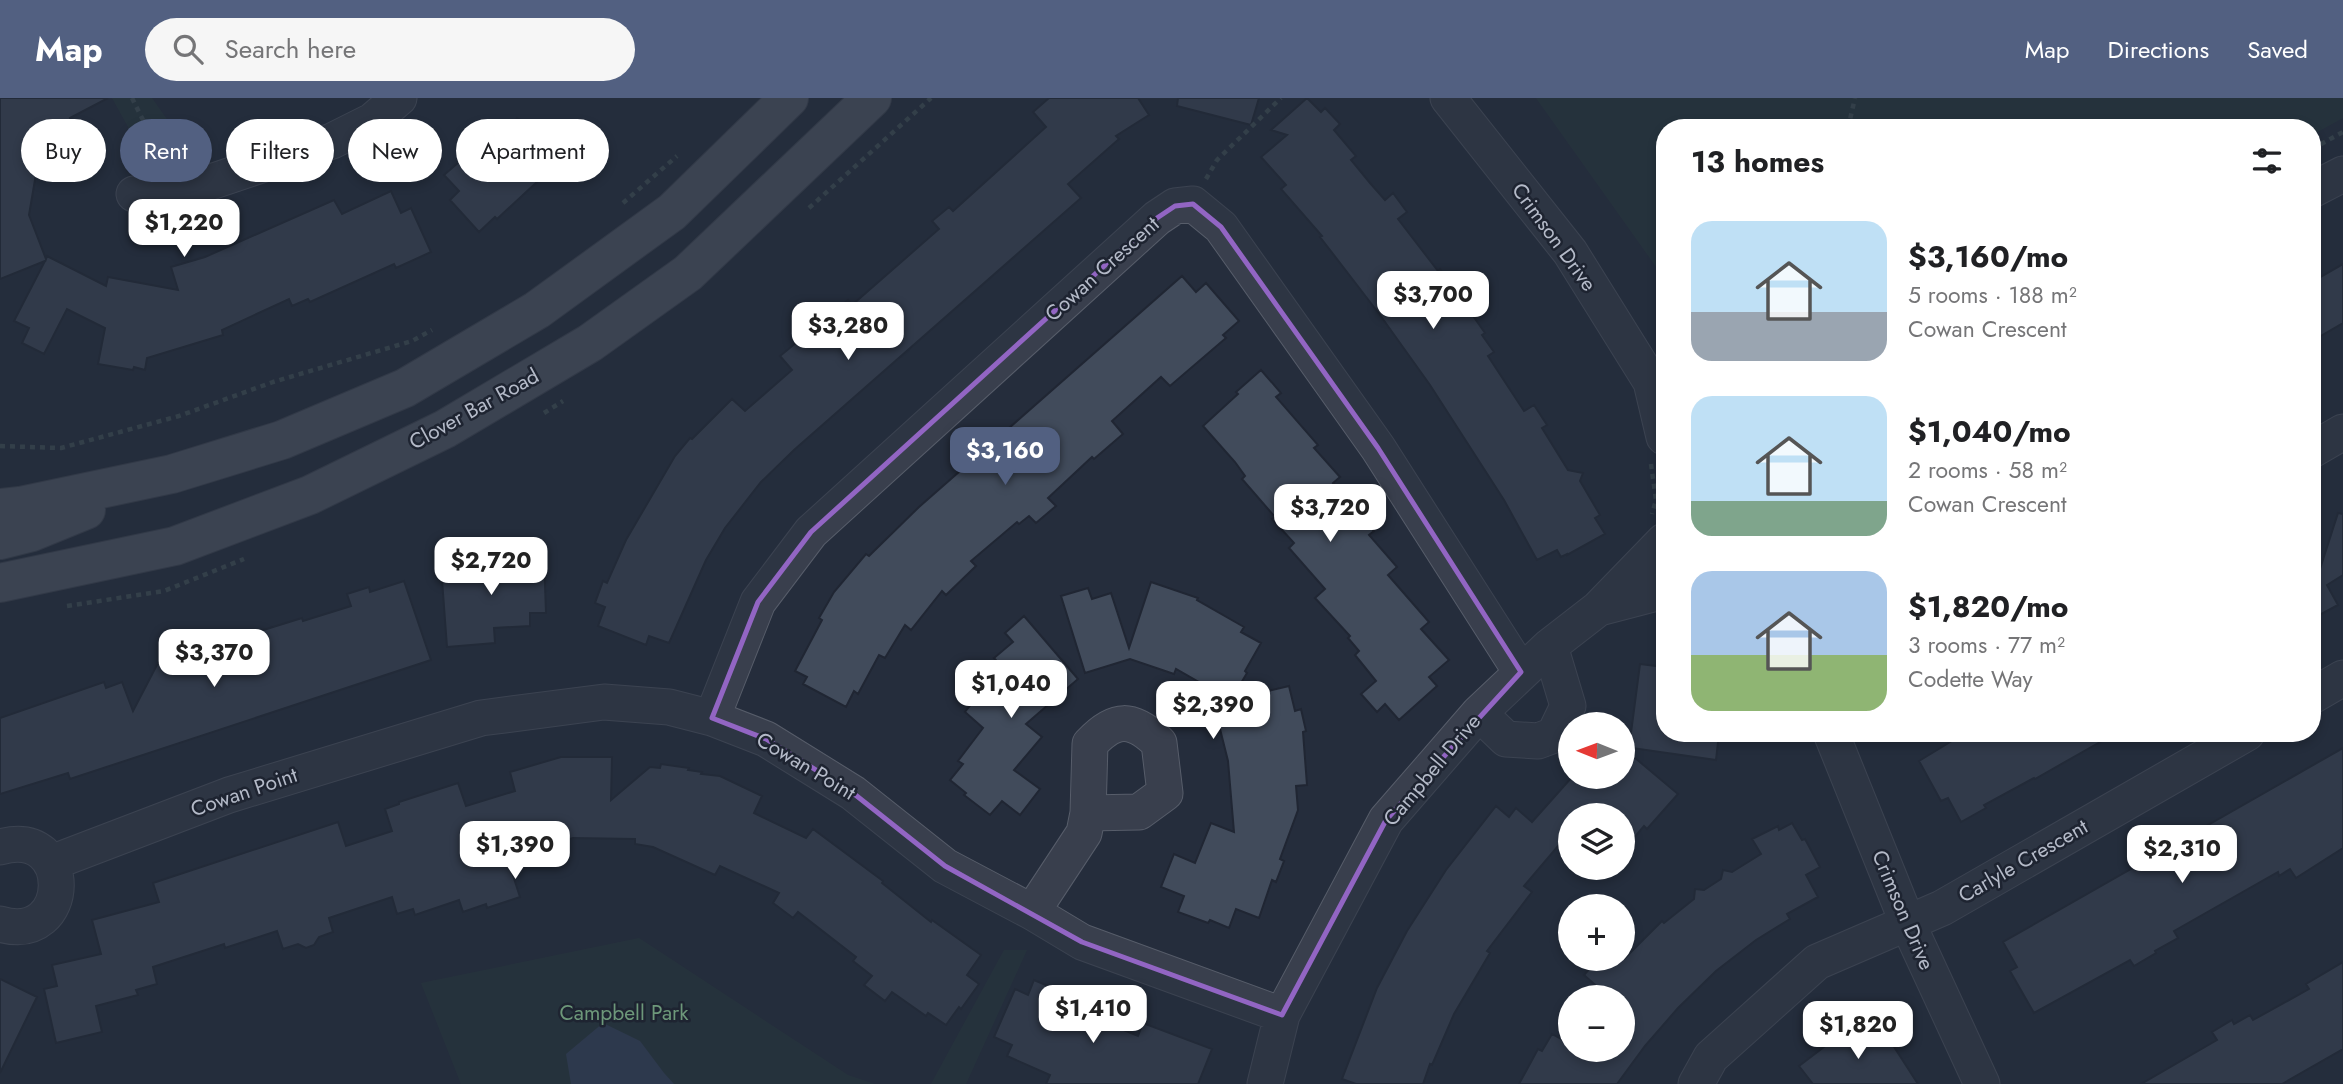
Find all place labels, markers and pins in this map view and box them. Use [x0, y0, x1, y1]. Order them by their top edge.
pin: $1,220 [127, 200, 241, 259]
pin: $3,700 [1376, 272, 1490, 331]
pin: $3,280 [791, 302, 905, 362]
pin: $3,160 [948, 428, 1062, 487]
pin: $3,720 [1273, 484, 1387, 544]
pin: $2,720 [434, 538, 548, 597]
pin: $3,370 [157, 630, 271, 689]
pin: $1,040 [954, 660, 1068, 720]
pin: $2,390 [1156, 682, 1270, 741]
pin: $1,390 [458, 822, 572, 881]
pin: $2,310 [2125, 826, 2239, 885]
pin: $1,410 [1036, 986, 1150, 1045]
pin: $1,820 [1801, 1002, 1915, 1061]

